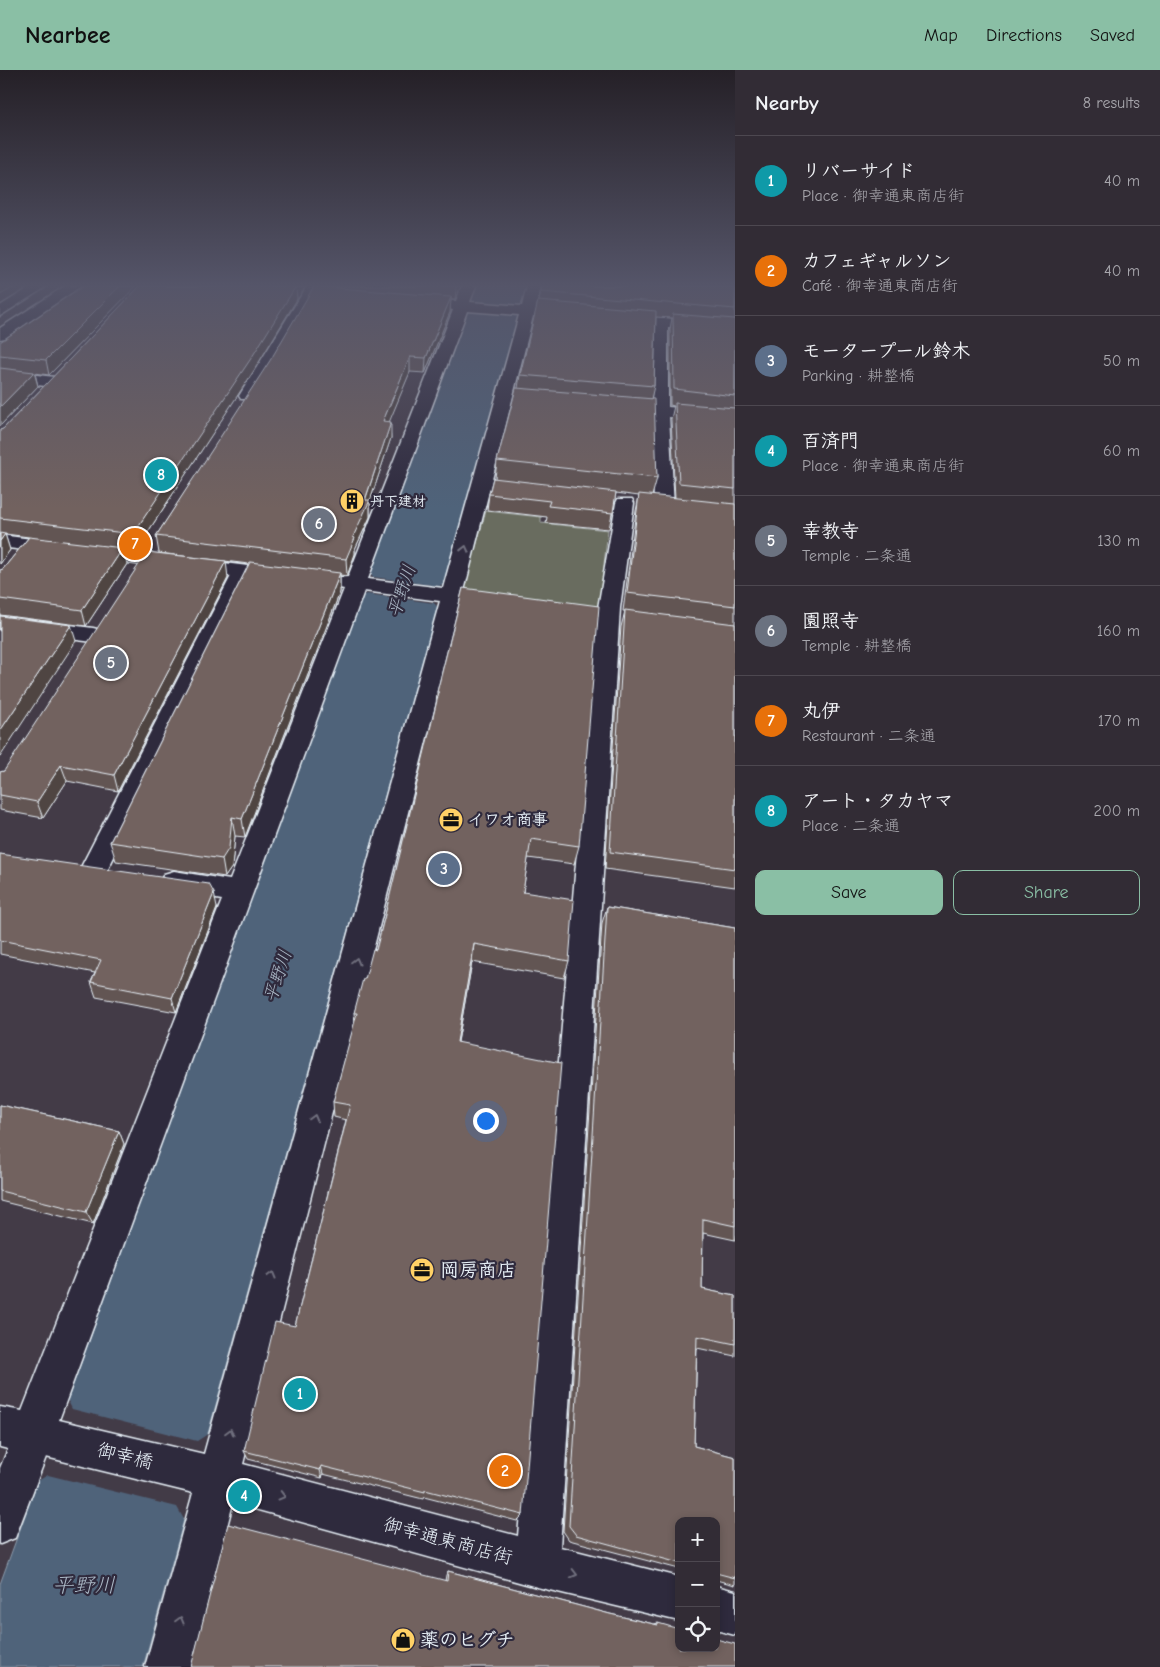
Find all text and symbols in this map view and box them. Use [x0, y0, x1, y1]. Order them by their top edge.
text: Nearbee [25, 21, 110, 49]
text: Map [924, 25, 958, 46]
text: Directions [986, 25, 1062, 46]
text: Saved [1090, 25, 1135, 46]
text: Nearby [755, 91, 819, 115]
text: 8 results [1083, 94, 1140, 112]
text: リバーサイド [802, 160, 916, 182]
text: 1 [768, 172, 774, 190]
text: 40 m [1104, 172, 1140, 190]
text: Place · 御幸通東商店街 [802, 187, 964, 205]
text: カフェギャルソン [802, 250, 951, 272]
text: 2 [767, 262, 775, 280]
text: 40 m [1104, 262, 1140, 280]
text: Café · 御幸通東商店街 [802, 277, 958, 295]
text: モータープール鈴木 [802, 340, 970, 362]
text: 3 [767, 352, 775, 370]
text: 50 m [1103, 352, 1140, 370]
text: Parking · 耕整橋 [802, 367, 915, 385]
text: 百済門 [802, 430, 859, 452]
text: 4 [767, 442, 775, 460]
text: 60 m [1103, 442, 1140, 460]
pin: 8 [145, 456, 177, 494]
text: Place · 御幸通東商店街 [802, 457, 964, 475]
building icon: 丹下建材 [339, 488, 365, 514]
place label: 丹下建材 [370, 493, 426, 510]
pin: 6 [303, 505, 335, 543]
text: 幸教寺 [802, 520, 859, 542]
pin: 7 [119, 525, 151, 563]
text: 5 [767, 532, 775, 550]
text: 130 m [1097, 532, 1140, 550]
one-way arrow [459, 545, 469, 553]
text: Temple · 二条通 [802, 547, 912, 565]
water label: 平野川 [384, 562, 420, 620]
text: 園照寺 [802, 610, 859, 632]
text: 6 [767, 622, 775, 640]
text: 160 m [1097, 622, 1140, 640]
text: Temple · 耕整橋 [802, 637, 912, 655]
pin: 5 [95, 644, 127, 682]
text: 丸伊 [802, 700, 840, 722]
text: 7 [767, 712, 775, 730]
text: 170 m [1098, 712, 1140, 730]
text: Restaurant · 二条通 [802, 727, 936, 745]
text: アート・タカヤマ [802, 790, 953, 812]
text: 8 [767, 802, 775, 820]
text: 200 m [1094, 802, 1140, 820]
office icon: イワオ商事 [438, 807, 464, 833]
place label: イワオ商事 [468, 811, 548, 829]
text: Place · 二条通 [802, 817, 900, 835]
pin: 3 [428, 850, 460, 888]
button: Save [755, 870, 943, 915]
button: Share [953, 870, 1140, 915]
water label: 平野川 [260, 947, 296, 1005]
one-way arrow [350, 957, 360, 965]
your location [473, 1108, 499, 1134]
one-way arrow [308, 1113, 319, 1122]
office icon: 岡房商店 [409, 1257, 435, 1283]
place label: 岡房商店 [440, 1259, 516, 1281]
one-way arrow [266, 1270, 277, 1279]
pin: 1 [284, 1375, 316, 1413]
one-way arrow [225, 1428, 235, 1436]
street label: 御幸橋 [95, 1438, 155, 1474]
pin: 2 [489, 1452, 521, 1490]
pin: 4 [228, 1477, 260, 1515]
one-way arrow [277, 1491, 285, 1501]
street label: 御幸通東商店街 [381, 1513, 515, 1569]
map controls [675, 1517, 720, 1652]
button: + [675, 1517, 720, 1562]
button: − [675, 1562, 720, 1607]
one-way arrow [570, 1568, 579, 1579]
water label: 平野川 [53, 1573, 116, 1597]
button: locate [675, 1607, 720, 1652]
one-way arrow [175, 1616, 185, 1624]
shop icon: 薬のヒグチ [390, 1627, 416, 1653]
place label: 薬のヒグチ [420, 1629, 514, 1651]

